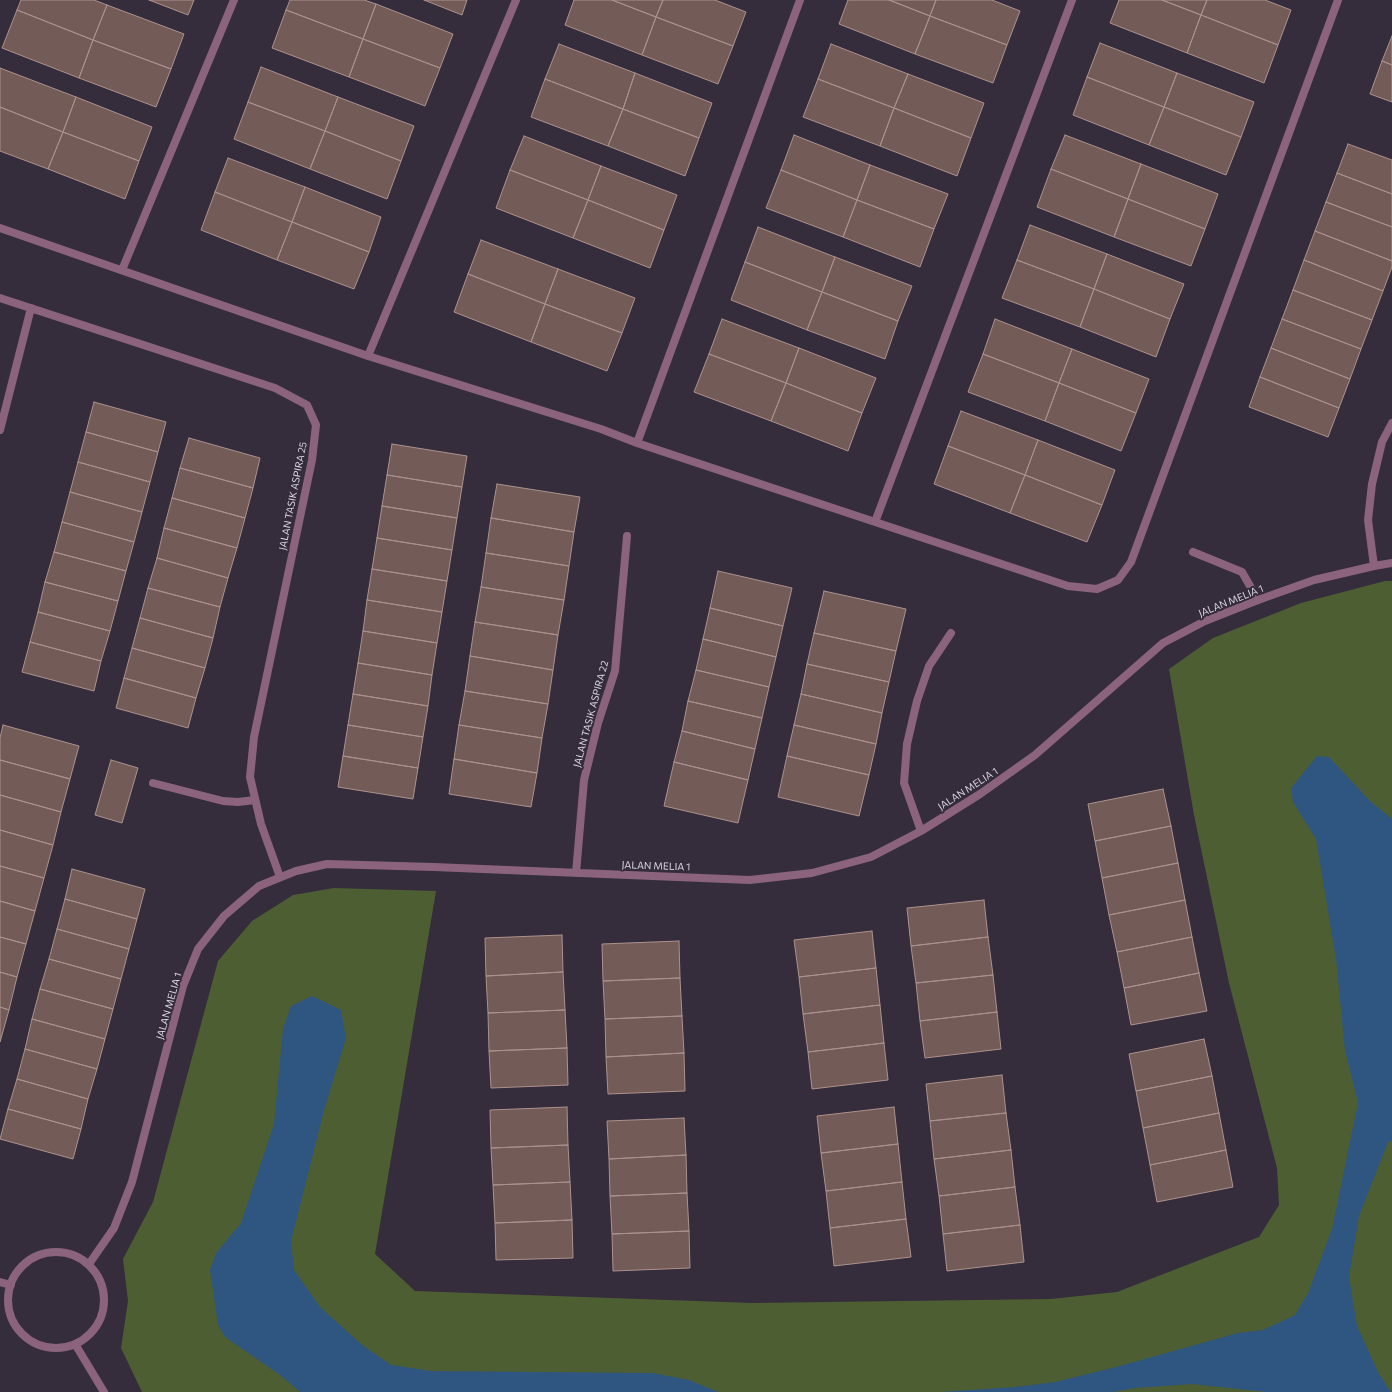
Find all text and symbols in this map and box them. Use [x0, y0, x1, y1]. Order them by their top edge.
street label: JALAN TASIK ASPIRA 25 [277, 441, 309, 551]
street label: JALAN MELIA 1 [1197, 583, 1265, 619]
street label: JALAN TASIK ASPIRA 22 [571, 659, 611, 769]
street label: JALAN MELIA 1 [936, 765, 1000, 813]
street label: JALAN MELIA 1 [621, 859, 691, 873]
street label: JALAN MELIA 1 [154, 971, 184, 1041]

